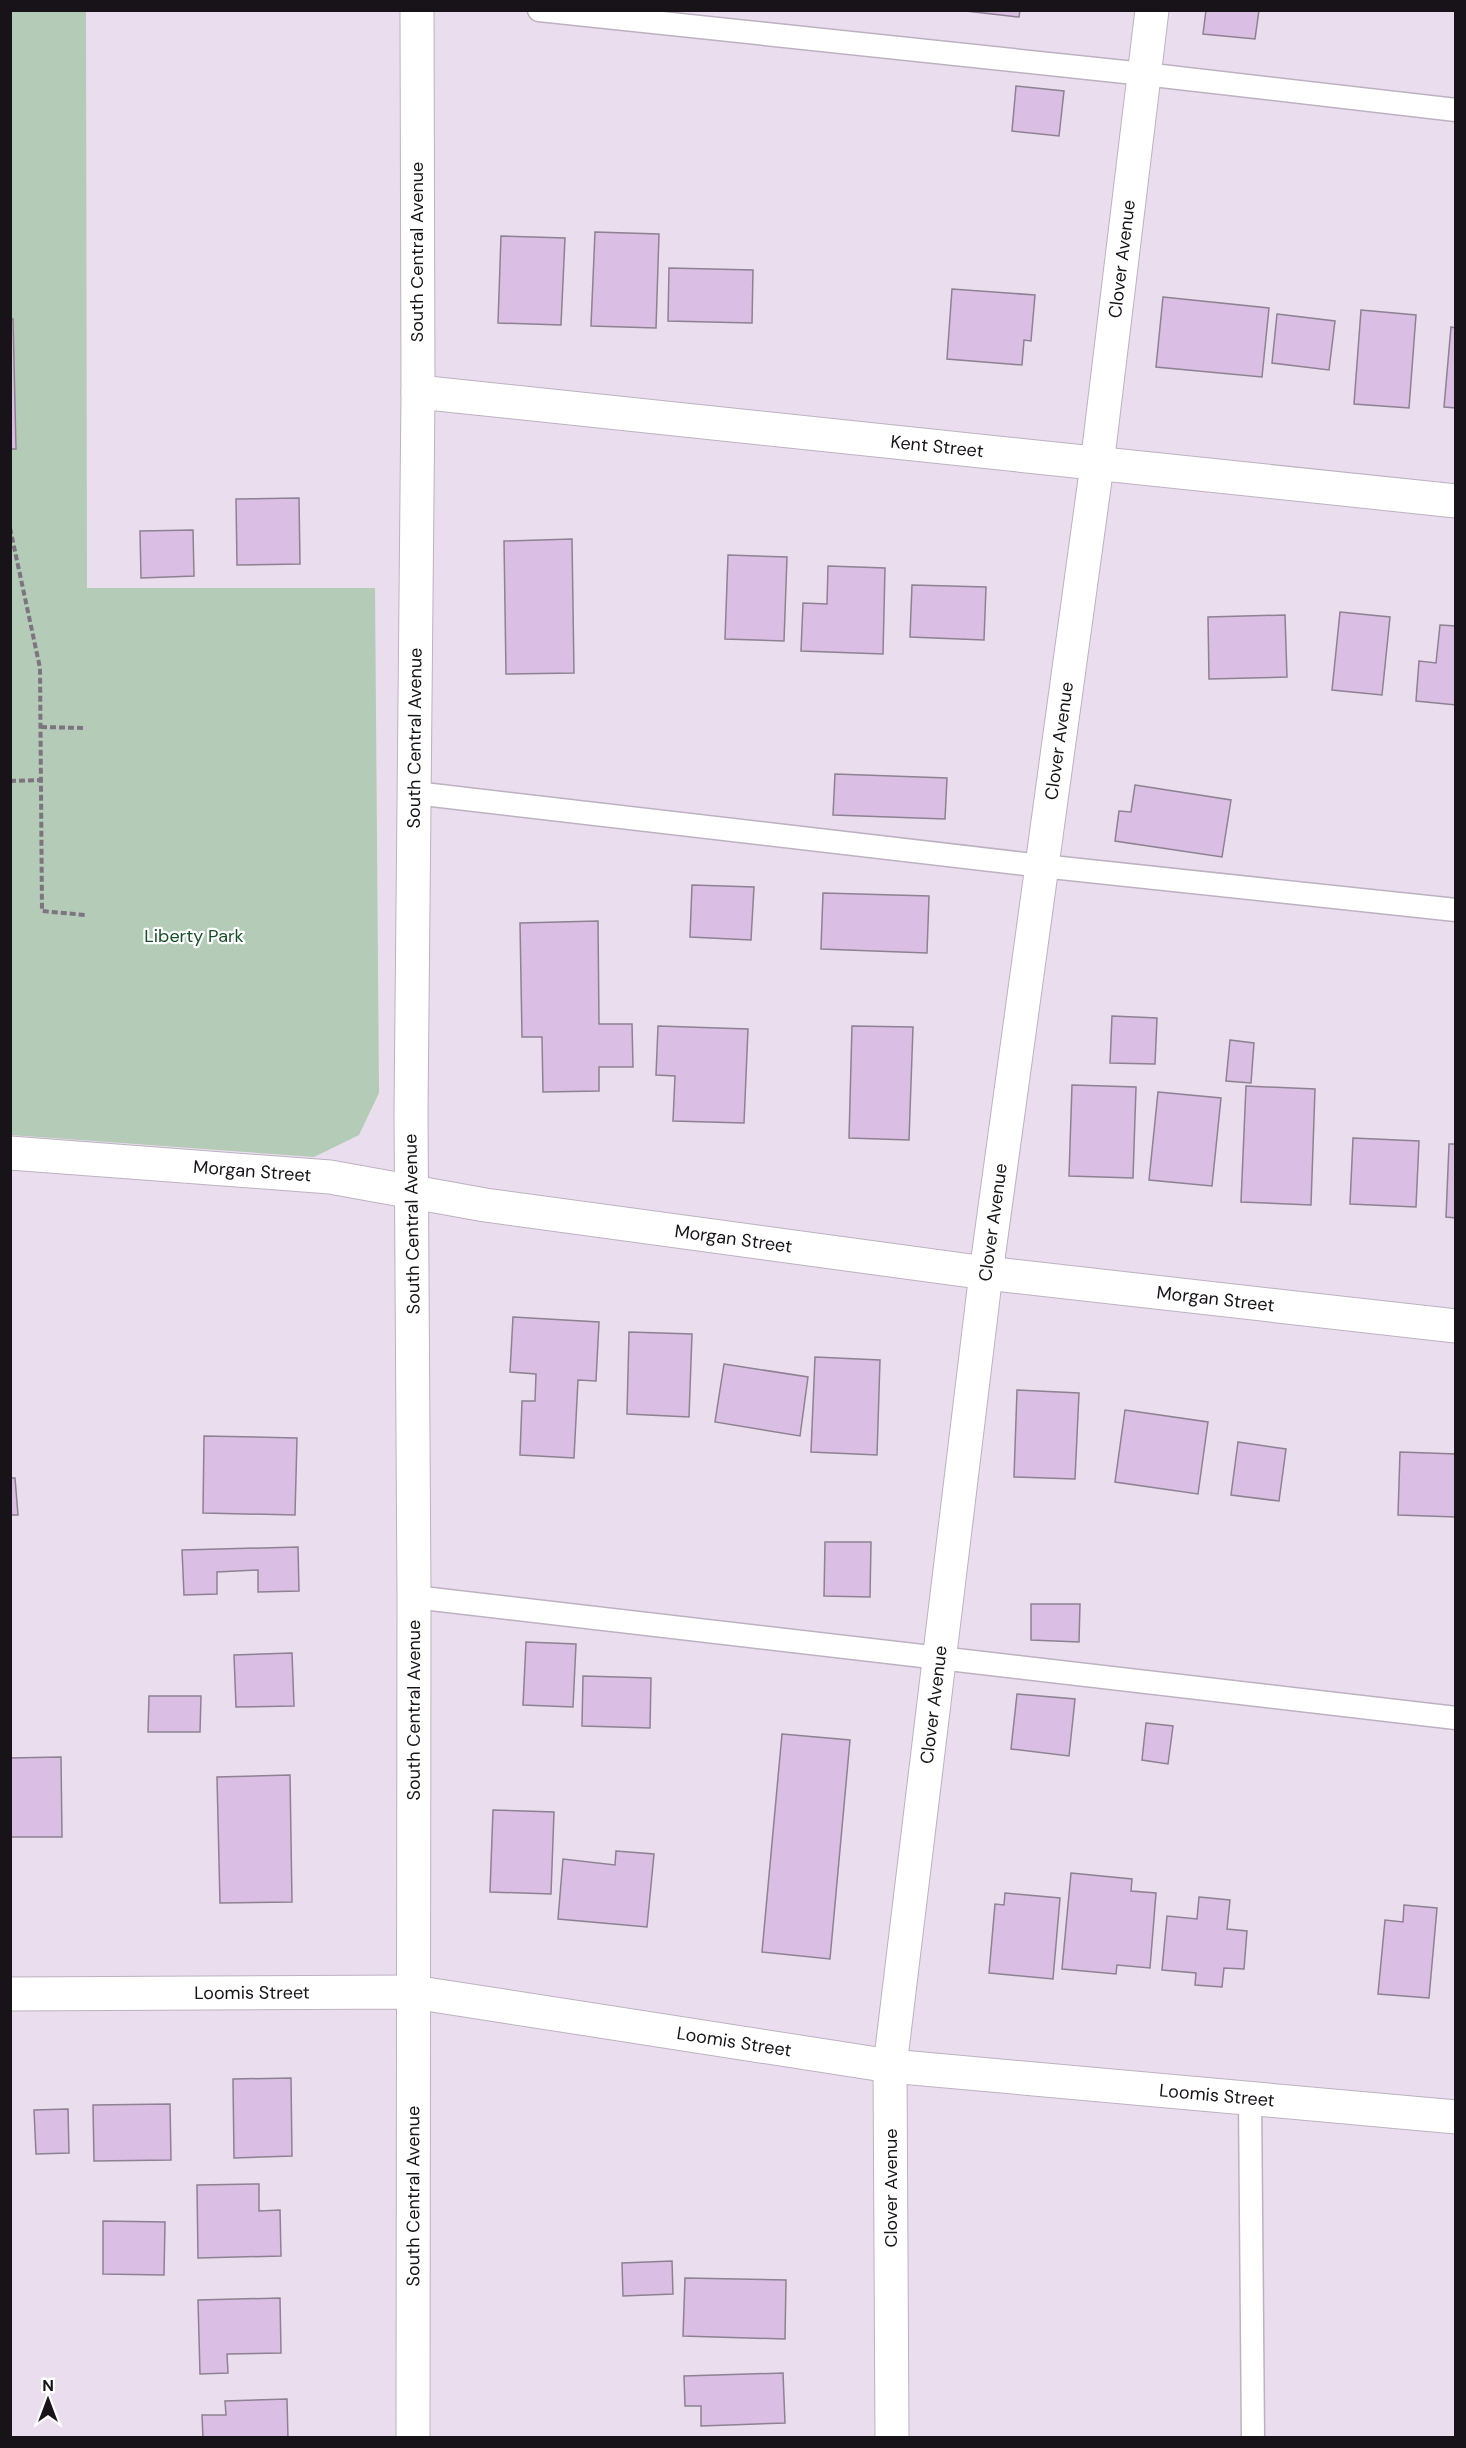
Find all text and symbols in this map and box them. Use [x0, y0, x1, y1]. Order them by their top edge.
street label: South Central Avenue [405, 162, 429, 342]
street label: Clover Avenue [1103, 198, 1141, 319]
street label: Kent Street [889, 430, 985, 463]
street label: South Central Avenue [402, 648, 428, 829]
street label: Clover Avenue [1039, 680, 1079, 801]
park label: Liberty Park [144, 924, 244, 948]
street label: South Central Avenue [398, 1134, 426, 1314]
street label: Morgan Street [192, 1155, 312, 1188]
street label: Clover Avenue [973, 1162, 1013, 1283]
street label: Morgan Street [673, 1219, 794, 1259]
street label: Morgan Street [1155, 1280, 1276, 1317]
street label: South Central Avenue [402, 1620, 426, 1800]
street label: Clover Avenue [915, 1644, 953, 1765]
street label: Loomis Street [194, 1981, 310, 2005]
street label: Loomis Street [675, 2021, 793, 2063]
street label: Loomis Street [1158, 2078, 1276, 2113]
street label: South Central Avenue [401, 2106, 425, 2286]
street label: Clover Avenue [879, 2128, 903, 2248]
north arrow [18, 2370, 78, 2430]
text: N [42, 2375, 54, 2396]

